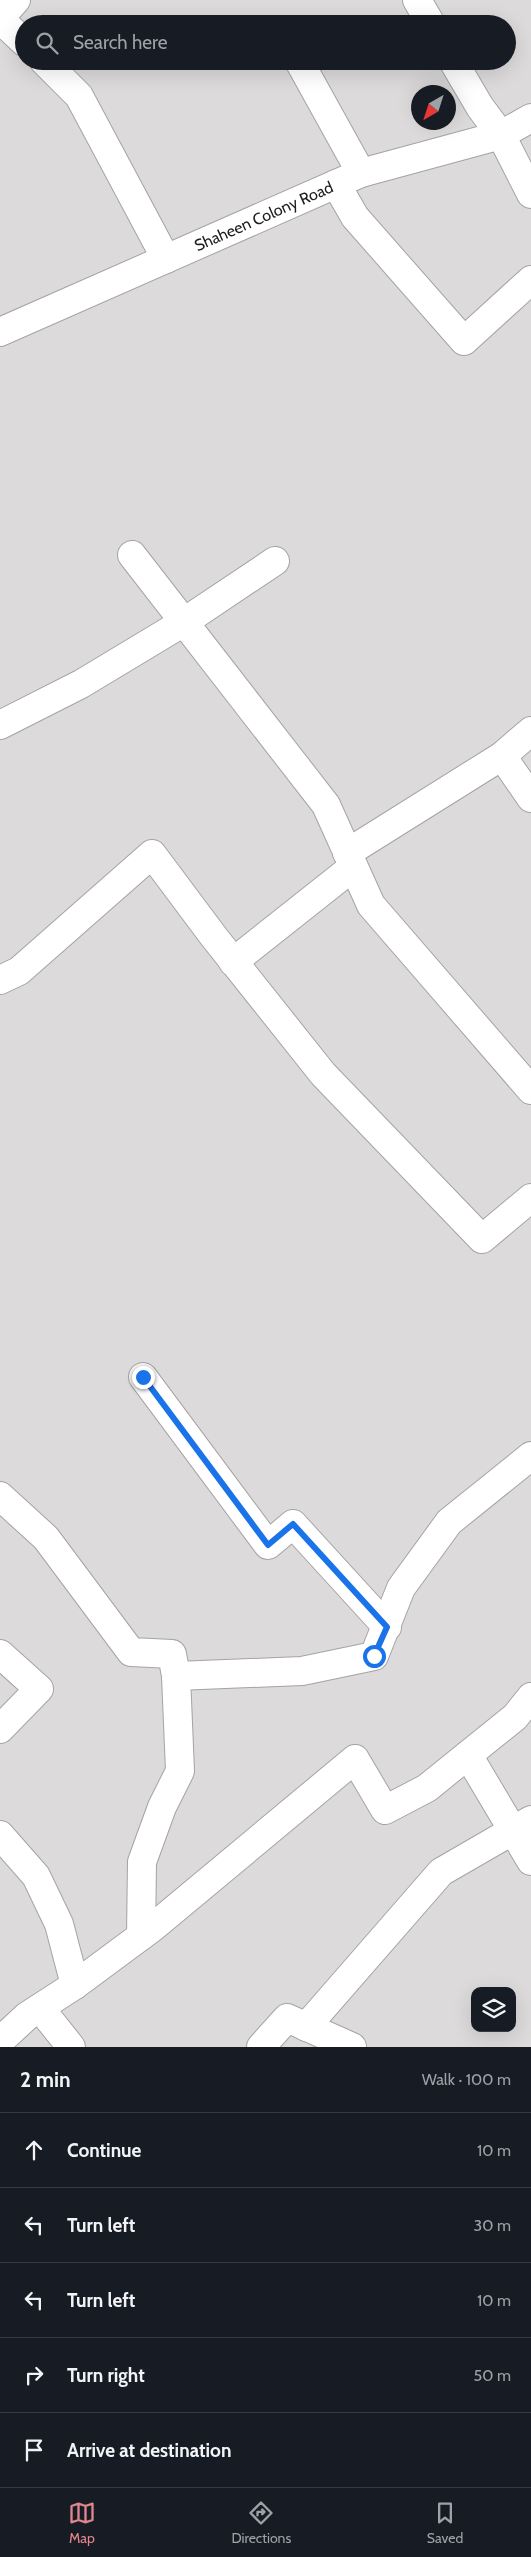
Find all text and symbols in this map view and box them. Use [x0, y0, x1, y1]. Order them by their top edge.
search box [15, 15, 516, 70]
icon: search [33, 29, 61, 57]
text: Search here [73, 31, 167, 54]
north arrow [411, 85, 456, 130]
street label: Shaheen Colony Road [192, 178, 336, 255]
route end [132, 1366, 155, 1389]
route start [363, 1645, 386, 1668]
map controls [471, 1987, 516, 2032]
button: layers [471, 1987, 516, 2032]
text: 2 min [20, 2067, 71, 2092]
text: Walk · 100 m [422, 2070, 511, 2089]
icon: ahead [20, 2136, 48, 2164]
text: Continue [67, 2139, 141, 2162]
text: 10 m [477, 2141, 511, 2160]
icon: left [20, 2211, 48, 2239]
text: Turn left [67, 2214, 135, 2237]
text: 30 m [474, 2216, 511, 2235]
icon: left [20, 2286, 48, 2314]
text: Turn left [67, 2289, 135, 2312]
text: 10 m [477, 2291, 511, 2310]
icon: right [20, 2361, 48, 2389]
text: Turn right [67, 2364, 145, 2387]
text: 50 m [474, 2366, 511, 2385]
icon: arrive [20, 2436, 48, 2464]
text: Arrive at destination [67, 2439, 231, 2462]
tab: Map [68, 2499, 96, 2547]
tab: Directions [231, 2499, 291, 2547]
tab: Saved [427, 2499, 463, 2547]

